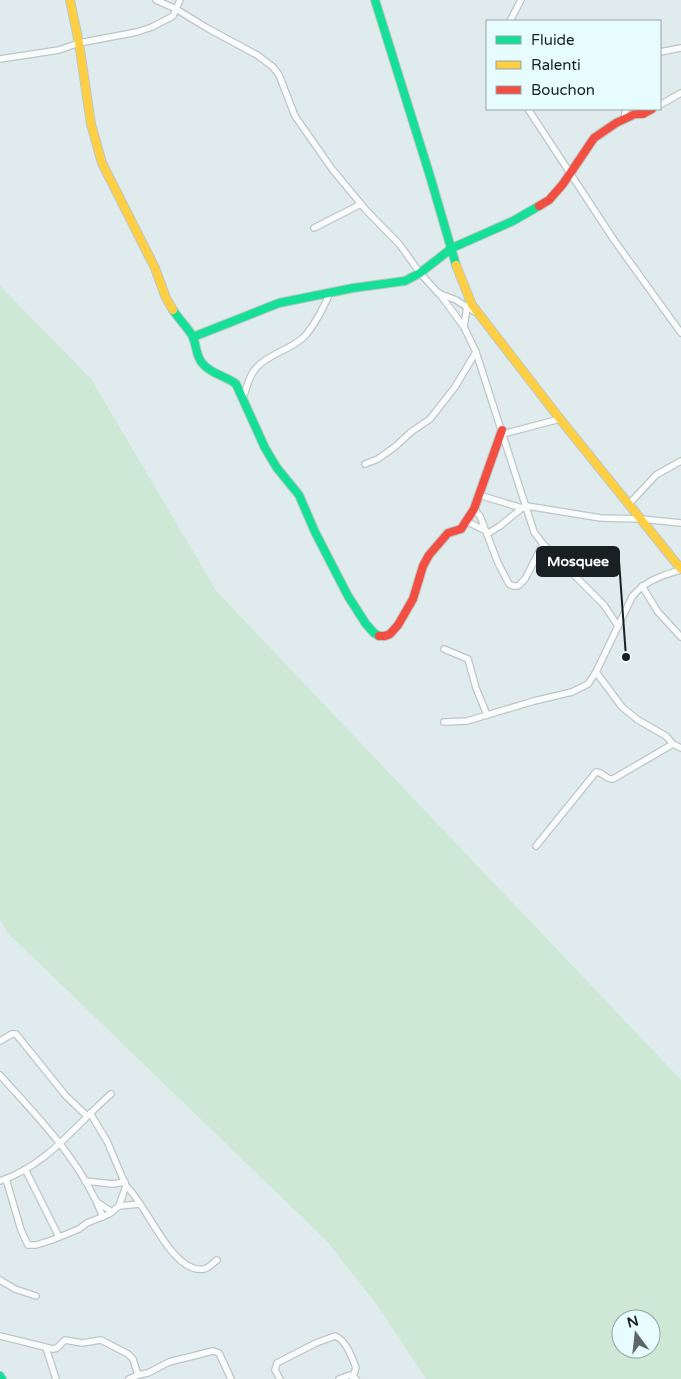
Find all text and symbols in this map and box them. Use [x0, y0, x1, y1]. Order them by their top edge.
legend [486, 20, 661, 110]
text: Fluide [531, 31, 575, 49]
text: Ralenti [531, 56, 581, 74]
text: Bouchon [531, 81, 595, 99]
callout: Mosquee [537, 547, 619, 576]
text: Mosquee [547, 553, 609, 570]
north arrow [611, 1309, 661, 1359]
text: N [625, 1312, 640, 1332]

